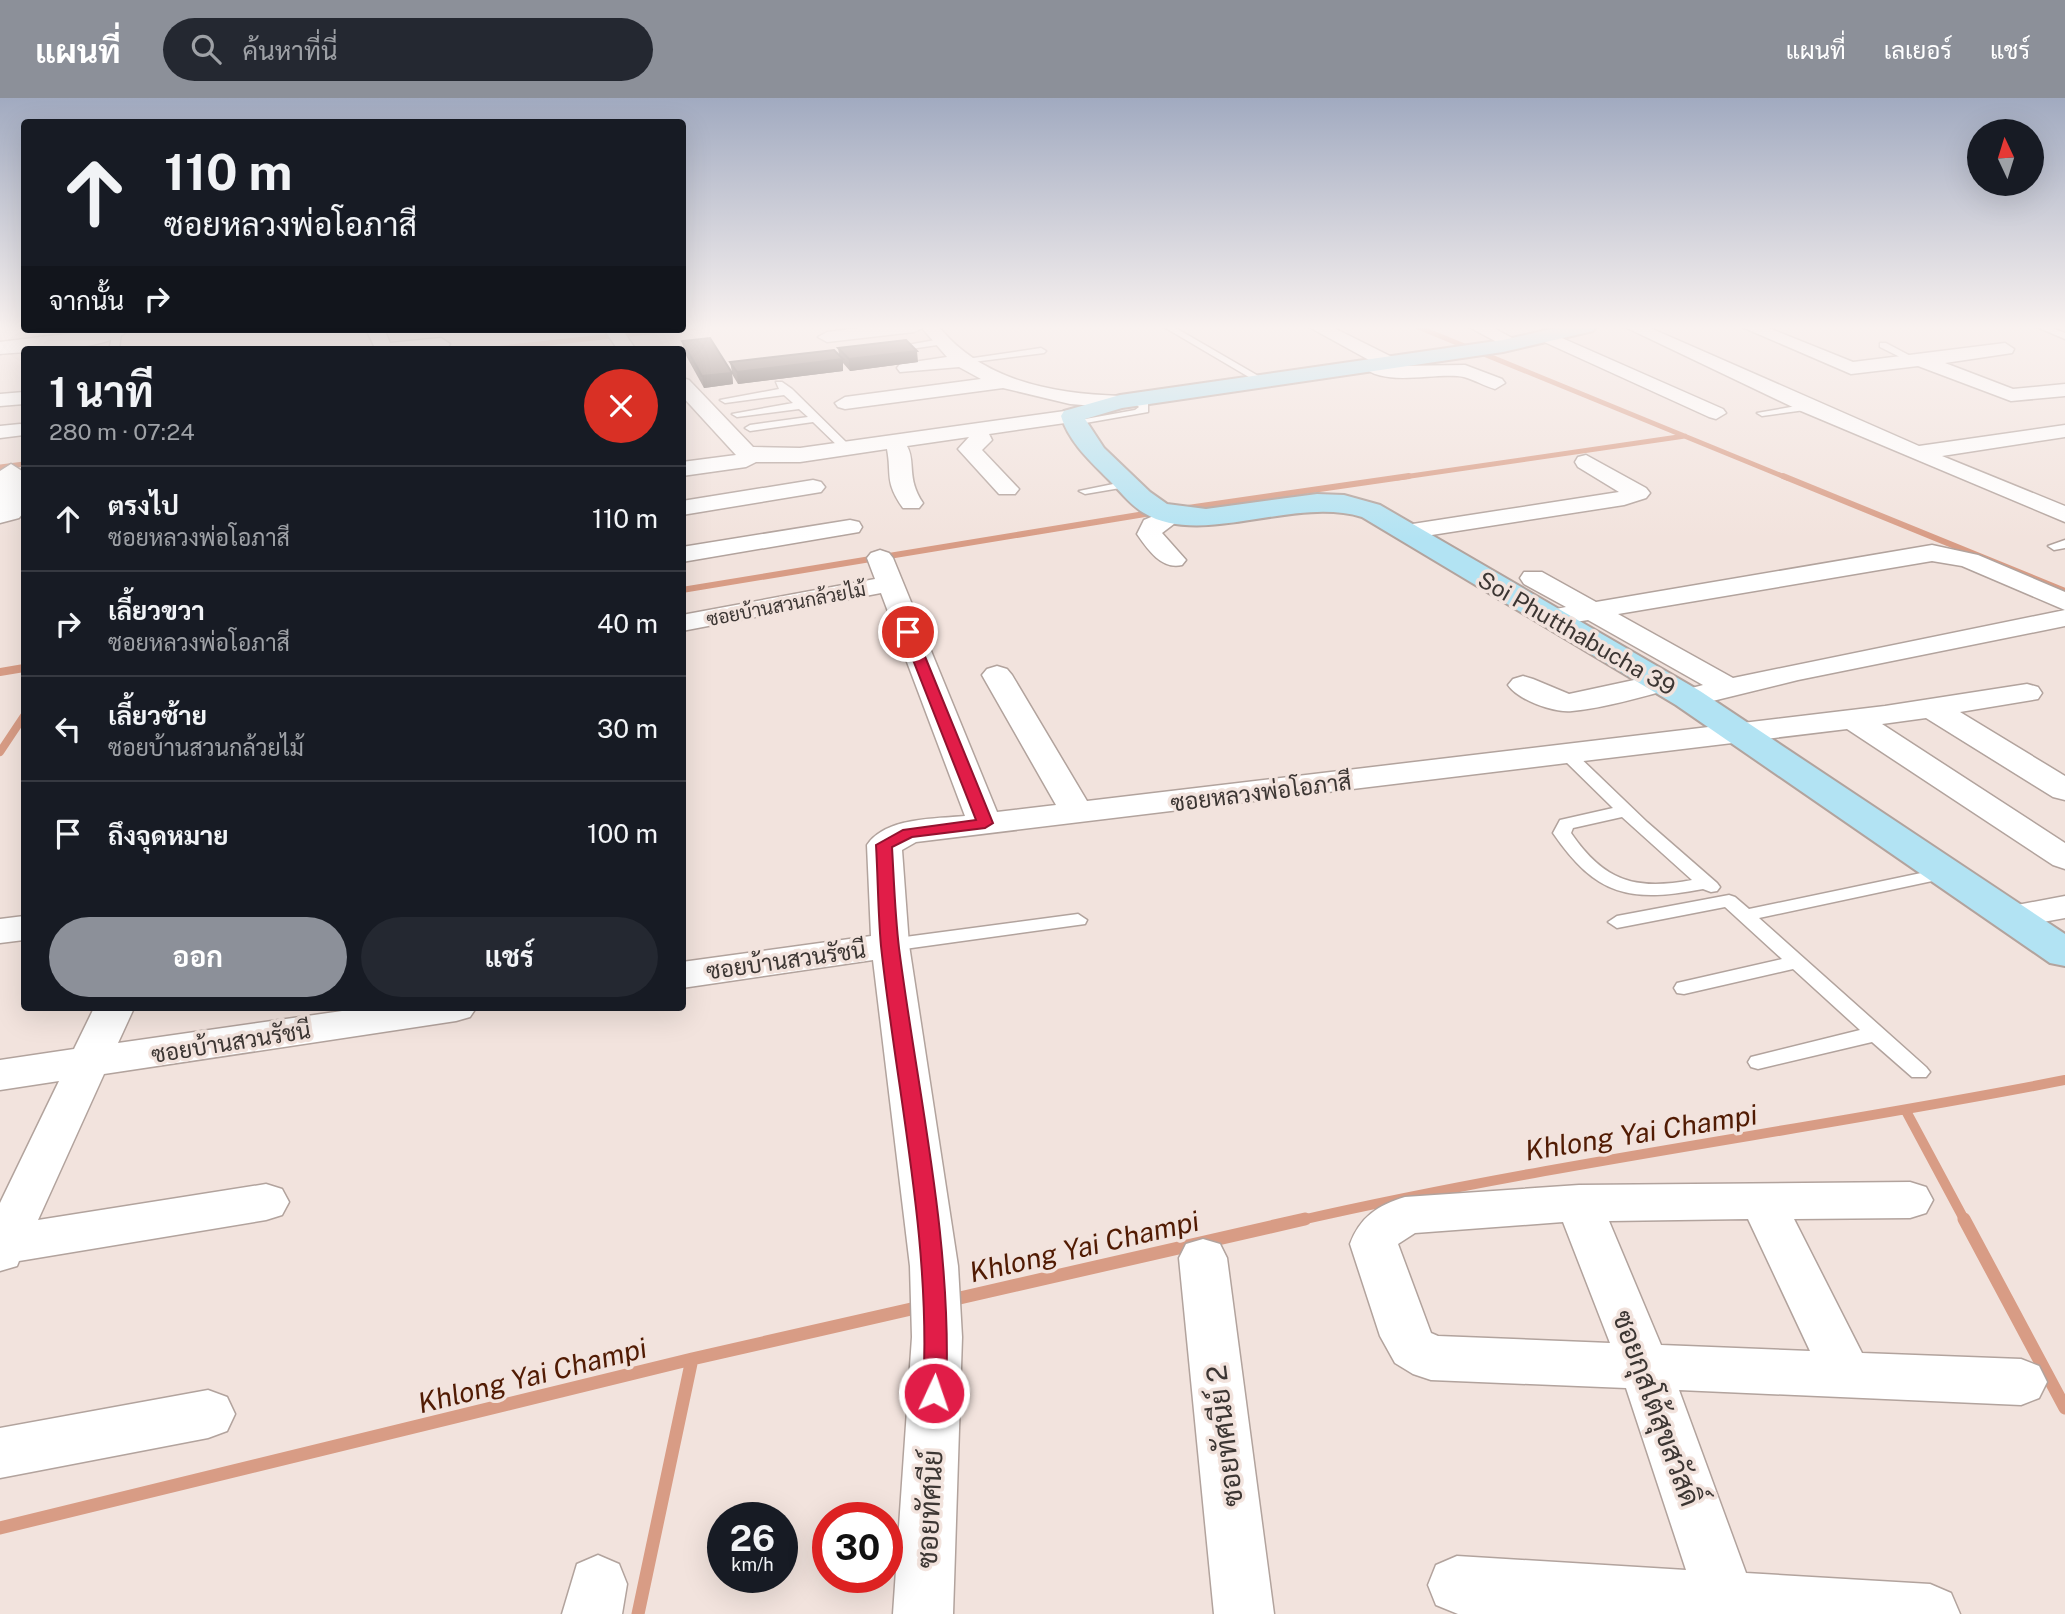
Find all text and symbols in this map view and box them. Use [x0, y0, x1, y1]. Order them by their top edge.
search box [163, 18, 653, 81]
icon: search [187, 30, 225, 68]
text: แผนที่ [35, 32, 121, 70]
text: ค้นหาที่นี่ [243, 35, 338, 66]
text: แผนที่ [1786, 36, 1846, 64]
text: เลเยอร์ [1884, 36, 1952, 64]
text: แชร์ [1990, 36, 2030, 64]
north arrow [1967, 119, 2044, 196]
map controls [1967, 119, 2044, 196]
text: 110 m [164, 143, 292, 201]
icon: ahead [49, 147, 140, 238]
text: ซอยหลวงพ่อโอภาสี [164, 206, 417, 243]
icon: right [138, 280, 176, 318]
text: จากนั้น [49, 285, 124, 316]
text: 1 นาที [49, 367, 154, 416]
button: close [584, 369, 658, 443]
text: 280 m · 07:24 [49, 418, 195, 445]
text: ตรงไป [108, 490, 179, 521]
icon: ahead [49, 500, 87, 538]
text: 110 m [592, 503, 658, 534]
text: ซอยหลวงพ่อโอภาสี [108, 524, 290, 551]
street label: Soi Phutthabucha 39 [1474, 565, 1680, 701]
street label: ซอยบ้านสวนกล้วยไม้ [704, 577, 868, 630]
text: เลี้ยวขวา [108, 595, 205, 626]
pin [878, 602, 938, 662]
icon: right [49, 605, 87, 643]
text: 40 m [597, 608, 658, 639]
icon: arrive [889, 613, 927, 651]
text: ซอยหลวงพ่อโอภาสี [108, 629, 290, 656]
text: เลี้ยวซ้าย [108, 700, 207, 731]
icon: left [49, 710, 87, 748]
text: 30 m [597, 713, 658, 744]
text: ซอยบ้านสวนกล้วยไม้ [108, 734, 304, 761]
street label: ซอยหลวงพ่อโอภาสี [1169, 766, 1353, 816]
icon: arrive [49, 815, 87, 853]
text: 100 m [587, 818, 658, 849]
text: ถึงจุดหมาย [108, 820, 229, 851]
button: ออก [49, 917, 347, 997]
button: แชร์ [361, 917, 658, 997]
street label: ซอยบ้านสวนรัชนี [704, 934, 868, 985]
street label: ซอยบ้านสวนรัชนี [149, 1015, 313, 1068]
water label: Khlong Yai Champi [1523, 1097, 1760, 1167]
water label: Khlong Yai Champi [966, 1204, 1202, 1288]
street label: ซอยกุสโต้สุขสวัสดิ์ [1603, 1303, 1714, 1512]
water label: Khlong Yai Champi [414, 1331, 650, 1419]
position arrow [897, 1356, 971, 1430]
street label: ซอยทัศนีย์ 2 [1197, 1363, 1249, 1509]
street label: ซอยทัศนีย์ [907, 1449, 949, 1569]
speed limit sign: 30 [812, 1502, 903, 1593]
text: 26 [730, 1518, 775, 1559]
text: km/h [731, 1554, 774, 1575]

